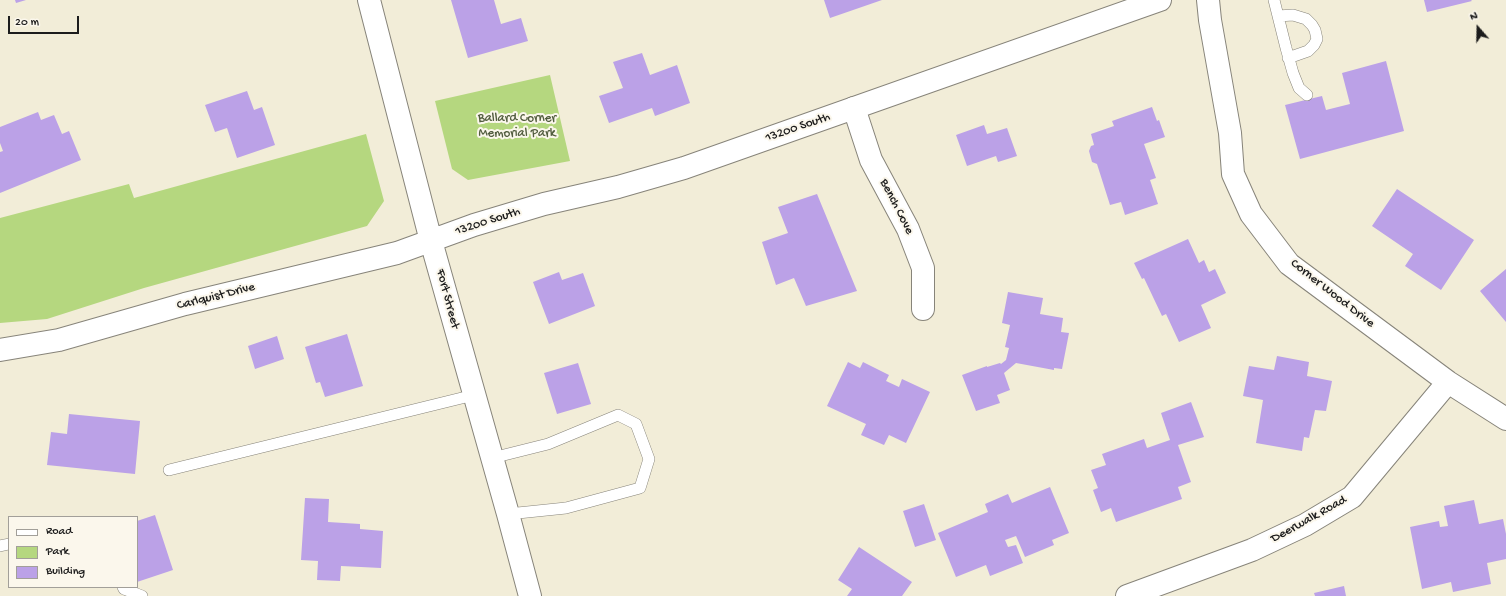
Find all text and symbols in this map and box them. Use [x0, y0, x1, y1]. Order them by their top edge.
scale bar [10, 8, 81, 34]
north arrow [1458, 8, 1498, 48]
text: N [1468, 10, 1479, 24]
text: 20 m [15, 16, 39, 30]
street label: 13200 South [764, 110, 832, 146]
park label: Ballard Corner Memorial Park [478, 111, 556, 142]
street label: Bench Cove [875, 177, 917, 237]
street label: 13200 South [454, 204, 522, 240]
street label: Corner Wood Drive [1287, 256, 1377, 332]
street label: Fort Street [432, 267, 462, 331]
street label: Carlquist Drive [175, 280, 257, 314]
street label: Deerwalk Road [1269, 493, 1349, 547]
legend [8, 516, 138, 588]
text: Road [46, 525, 72, 539]
text: Park [46, 545, 69, 559]
text: Building [46, 565, 85, 579]

